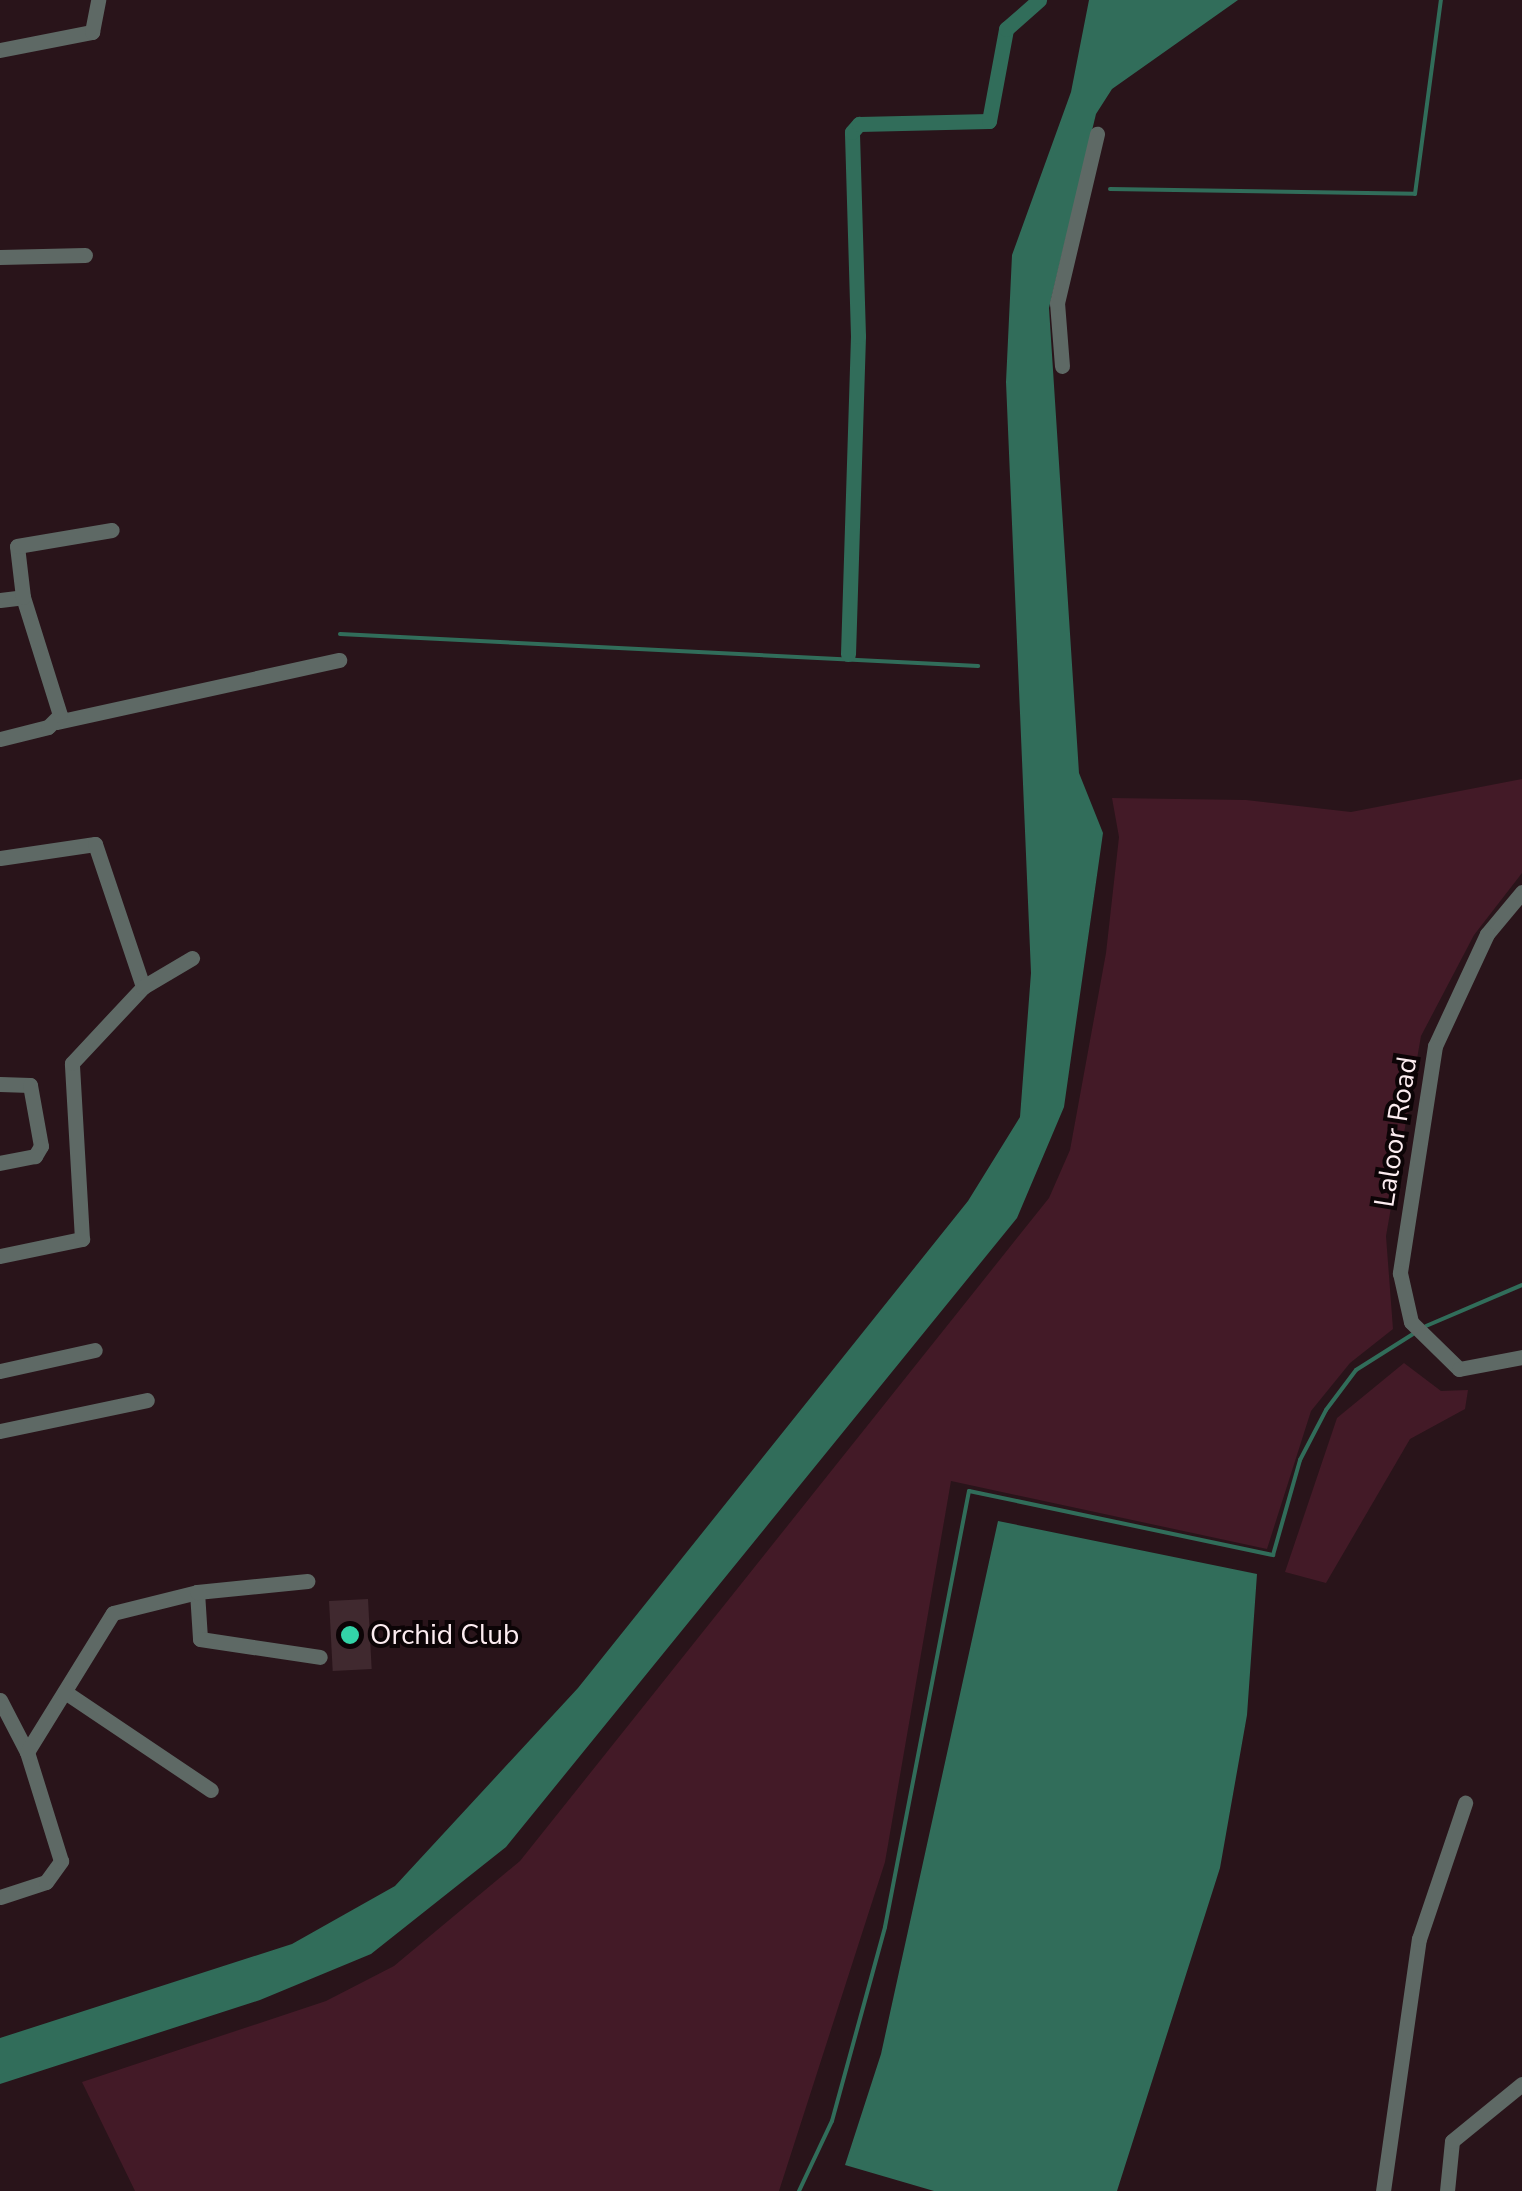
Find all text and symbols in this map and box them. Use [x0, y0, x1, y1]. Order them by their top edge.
street label: Laloor Road [1368, 1054, 1424, 1210]
place label: Orchid Club [370, 1618, 519, 1652]
marker: Orchid Club [339, 1624, 361, 1646]

